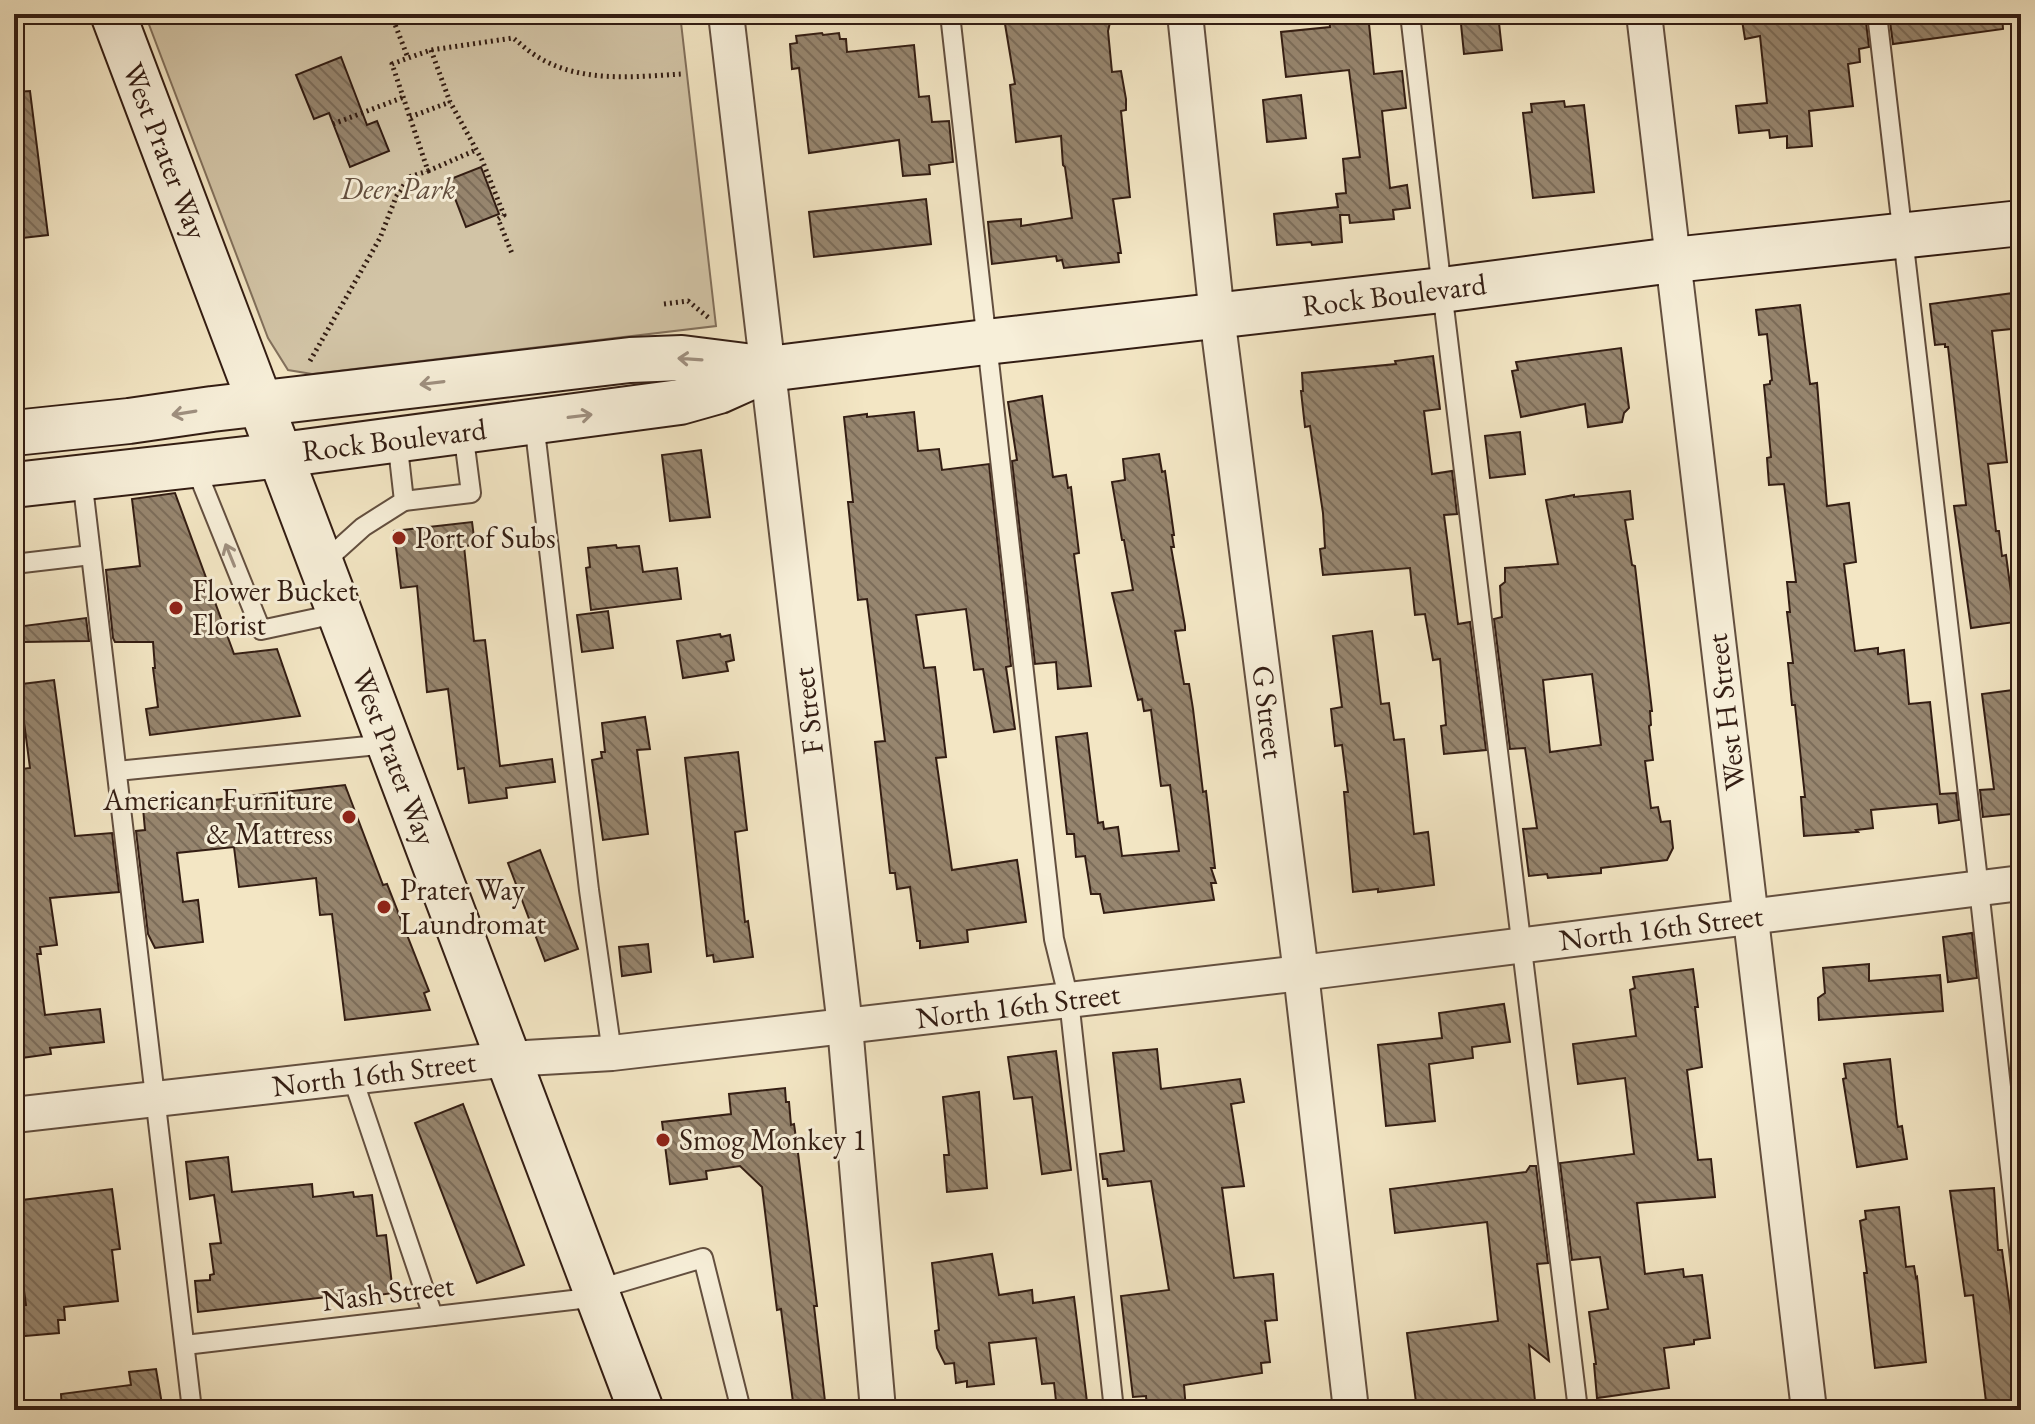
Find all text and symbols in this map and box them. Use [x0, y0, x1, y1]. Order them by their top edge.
street label: West Prater Way [114, 57, 217, 246]
park label: Deer Park [339, 169, 456, 208]
street label: Rock Boulevard [1299, 264, 1489, 325]
one-way arrow [677, 351, 704, 366]
one-way arrow [419, 376, 446, 391]
one-way arrow [172, 406, 197, 421]
one-way arrow [566, 408, 593, 423]
street label: Rock Boulevard [299, 409, 489, 470]
place label: Port of Subs [415, 518, 556, 557]
marker: Port of Subs [390, 529, 408, 547]
one-way arrow [222, 543, 237, 567]
place label: Flower Bucket Florist [192, 571, 358, 644]
marker: Flower Bucket Florist [167, 599, 185, 617]
street label: West H Street [1696, 631, 1754, 793]
street label: West Prater Way [343, 663, 446, 852]
street label: G Street [1243, 663, 1294, 761]
street label: F Street [783, 665, 832, 757]
place label: American Furniture & Mattress [102, 780, 333, 853]
marker: American Furniture & Mattress [340, 808, 358, 826]
place label: Prater Way Laundromat [400, 870, 546, 943]
street label: North 16th Street [1557, 896, 1766, 959]
marker: Prater Way Laundromat [375, 898, 393, 916]
street label: North 16th Street [914, 974, 1123, 1037]
street label: North 16th Street [270, 1042, 479, 1105]
place label: Smog Monkey 1 [679, 1120, 867, 1159]
marker: Smog Monkey 1 [654, 1131, 672, 1149]
street label: Nash Street [320, 1265, 457, 1320]

